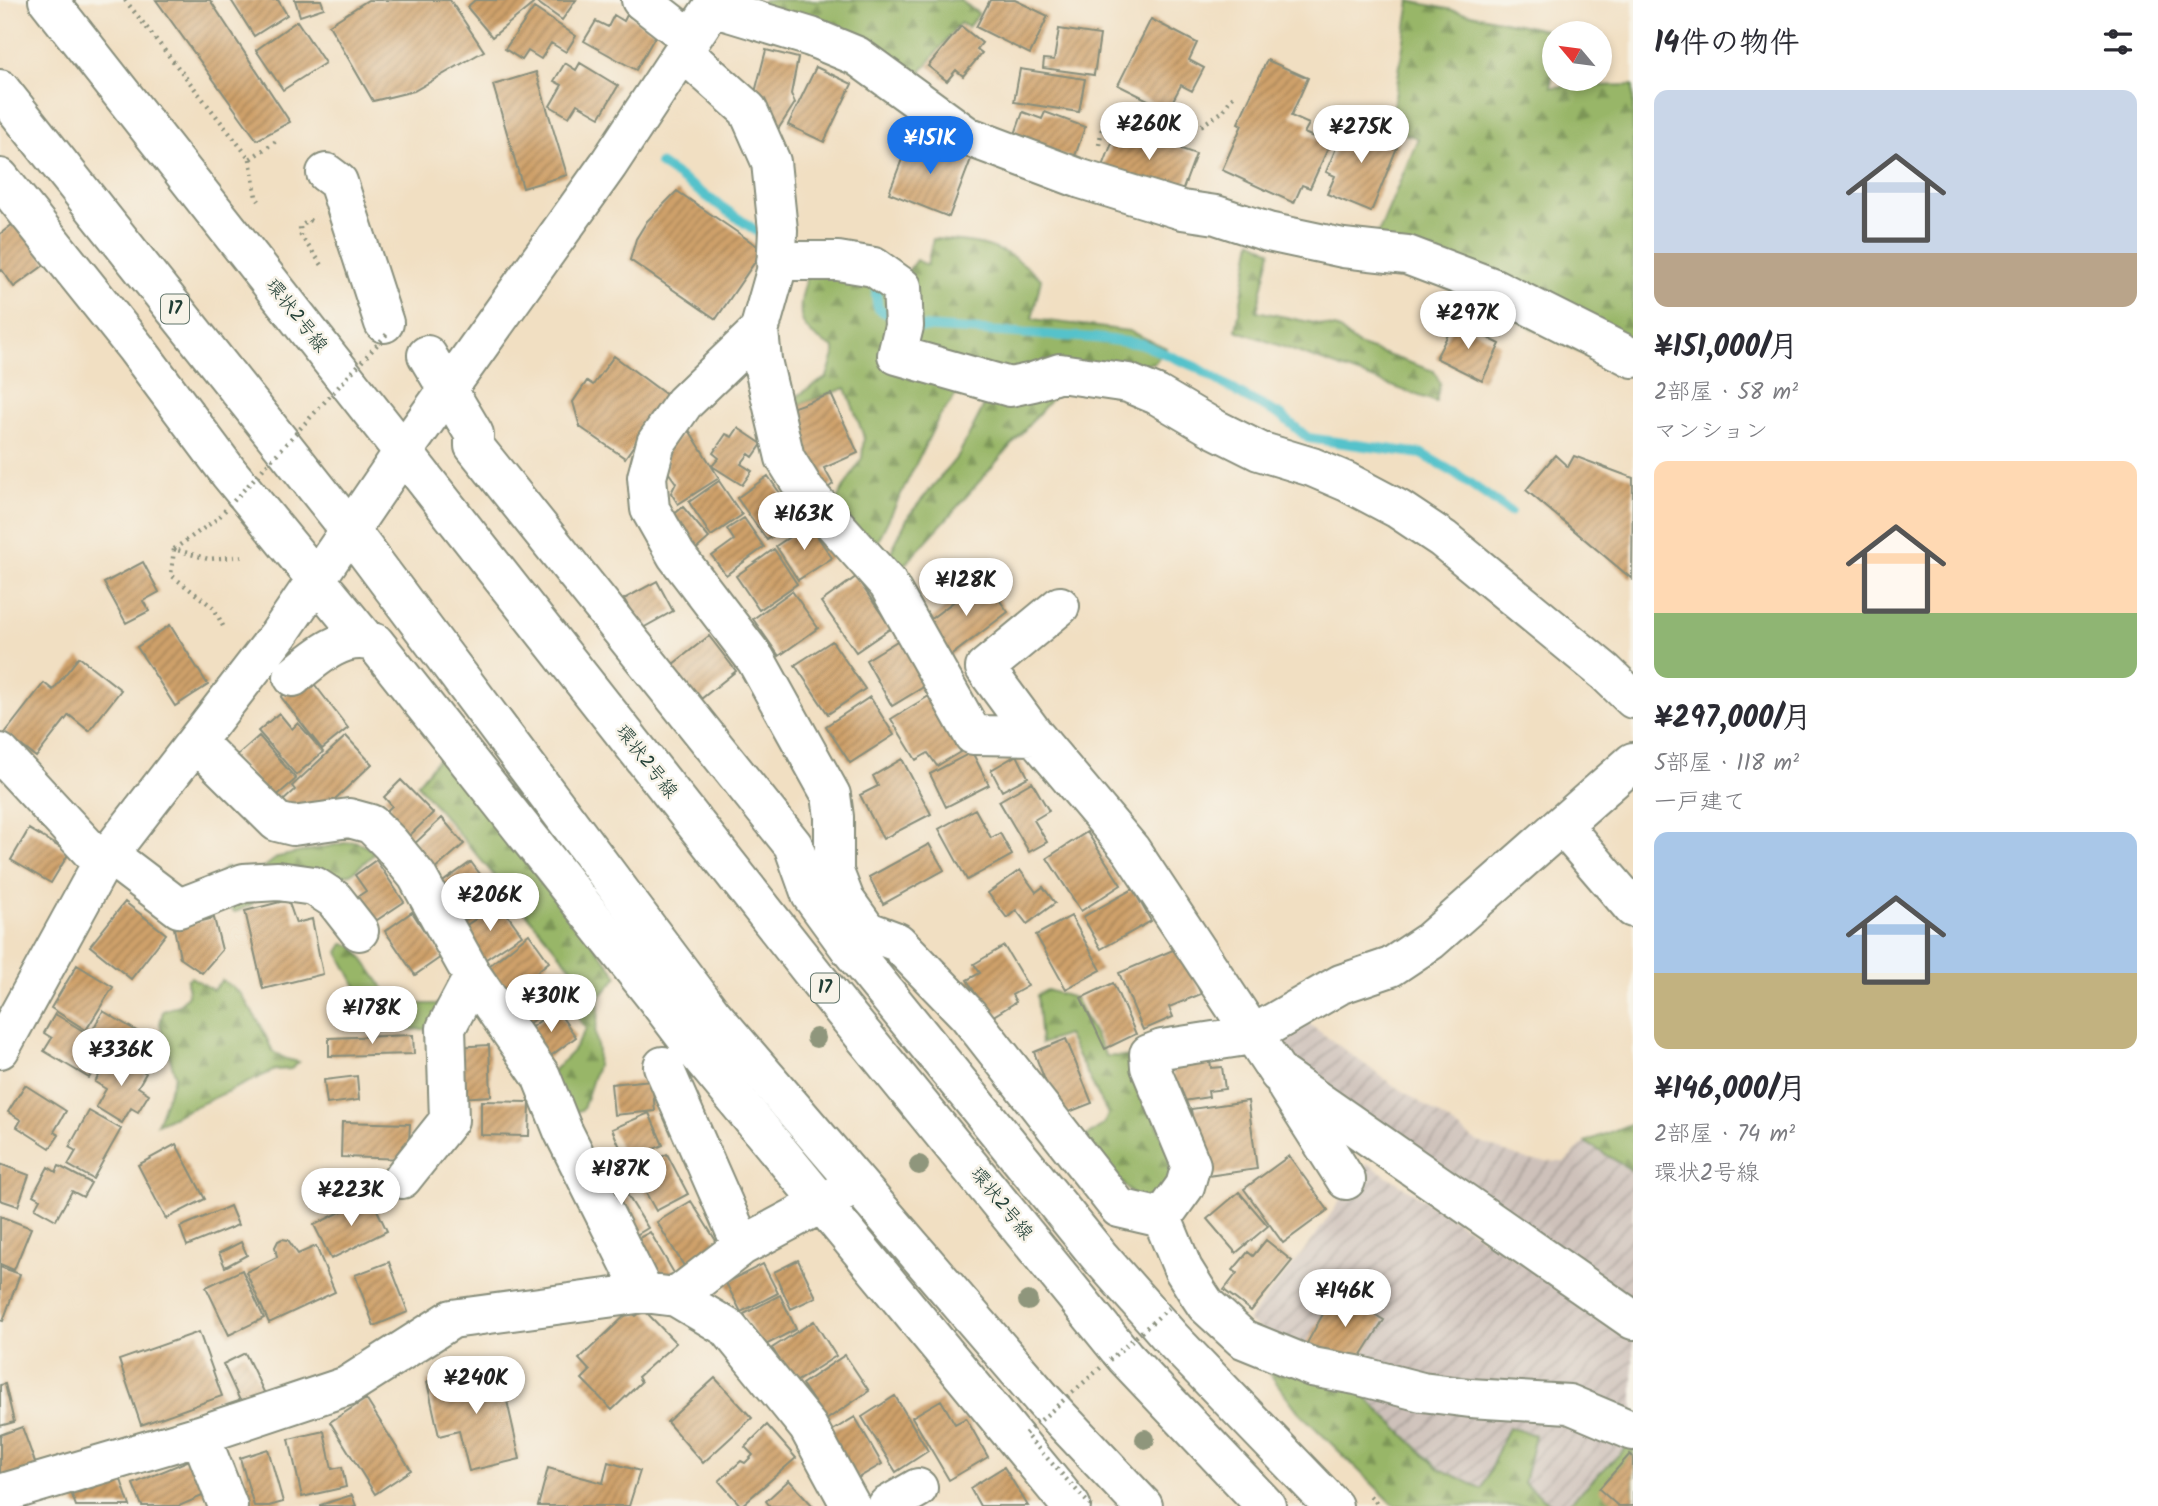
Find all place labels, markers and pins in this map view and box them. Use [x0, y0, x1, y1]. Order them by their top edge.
pin: ¥260K [1100, 102, 1198, 162]
pin: ¥275K [1312, 106, 1410, 165]
pin: ¥151K [881, 116, 979, 176]
pin: ¥297K [1419, 292, 1517, 351]
pin: ¥163K [755, 492, 853, 552]
pin: ¥128K [917, 558, 1015, 618]
pin: ¥206K [441, 874, 539, 933]
pin: ¥301K [502, 974, 600, 1034]
pin: ¥178K [323, 986, 421, 1046]
pin: ¥336K [72, 1028, 170, 1088]
pin: ¥187K [572, 1148, 670, 1207]
pin: ¥223K [302, 1168, 400, 1228]
pin: ¥146K [1296, 1270, 1394, 1329]
pin: ¥240K [427, 1356, 525, 1416]

